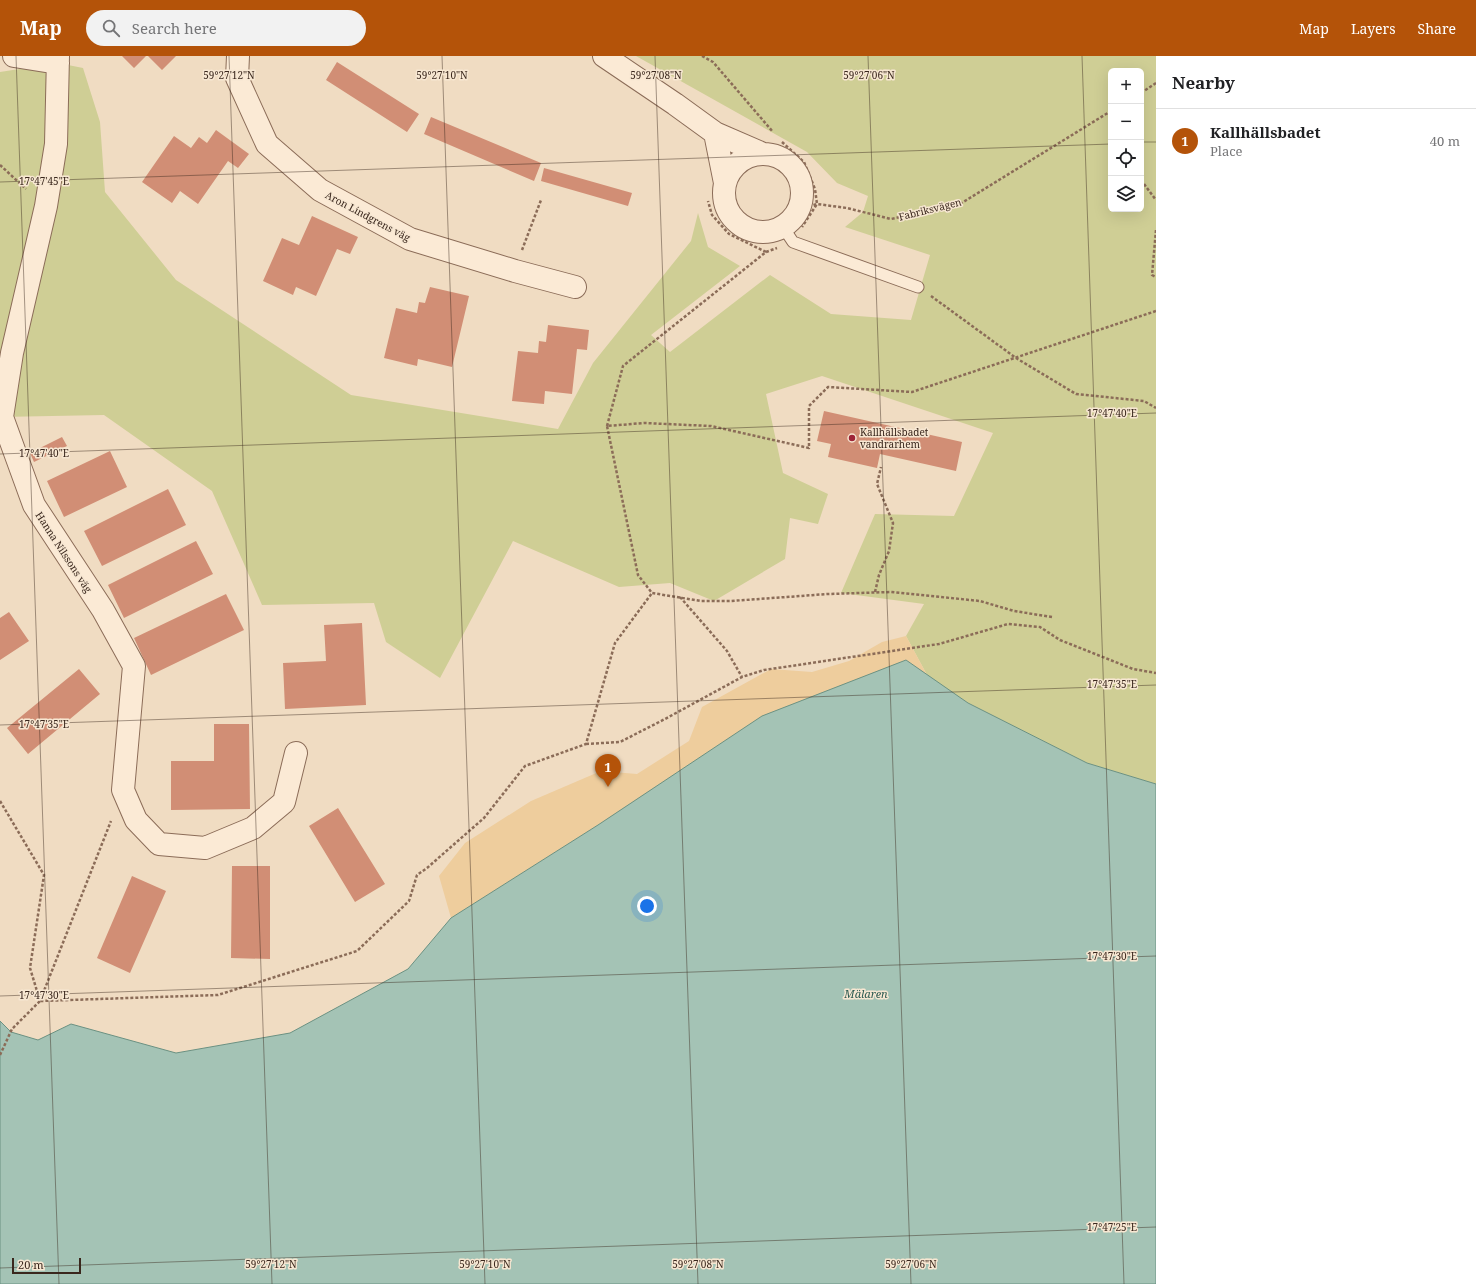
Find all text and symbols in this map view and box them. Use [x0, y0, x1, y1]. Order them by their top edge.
search box [86, 10, 366, 46]
text: Map [20, 15, 62, 41]
icon: search [100, 17, 122, 39]
text: Search here [132, 18, 217, 38]
text: Map [1299, 19, 1329, 38]
text: Layers [1351, 19, 1396, 38]
text: Share [1418, 19, 1456, 38]
text: 59°27'12"N [203, 68, 255, 82]
text: 59°27'10"N [416, 68, 468, 82]
text: 59°27'08"N [630, 68, 682, 82]
text: 59°27'06"N [843, 68, 895, 82]
map controls [1108, 68, 1144, 212]
button: + [1108, 68, 1144, 104]
text: Nearby [1172, 71, 1235, 94]
button: − [1108, 104, 1144, 140]
text: Kallhällsbadet [1210, 122, 1320, 142]
text: 1 [1181, 132, 1189, 150]
text: 40 m [1430, 132, 1460, 150]
button: locate [1108, 140, 1144, 176]
text: Place [1210, 142, 1243, 160]
text: 17°47'45"E [19, 174, 69, 188]
button: layers [1108, 176, 1144, 212]
street label: Aron Lindgrens väg [323, 188, 414, 245]
street label: Fabriksvägen [897, 194, 963, 224]
text: 17°47'40"E [1087, 406, 1137, 420]
place label: Kallhällsbadet vandrarhem [860, 425, 929, 451]
marker: Kallhällsbadet vandrarhem [847, 433, 857, 443]
text: 17°47'40"E [19, 446, 69, 460]
street label: Hanna Nilssons väg [33, 509, 96, 596]
text: 17°47'35"E [1087, 677, 1137, 691]
text: 17°47'35"E [19, 717, 69, 731]
pin: 1 [595, 754, 621, 787]
your location [637, 896, 657, 916]
text: 17°47'30"E [1087, 949, 1137, 963]
water label: Mälaren [843, 986, 888, 1001]
text: 17°47'30"E [19, 988, 69, 1002]
text: 17°47'25"E [1087, 1220, 1137, 1234]
scale bar [12, 1256, 81, 1275]
text: 20 m [18, 1257, 44, 1272]
text: 59°27'12"N [245, 1257, 297, 1271]
text: 59°27'10"N [459, 1257, 511, 1271]
text: 59°27'08"N [672, 1257, 724, 1271]
text: 59°27'06"N [885, 1257, 937, 1271]

